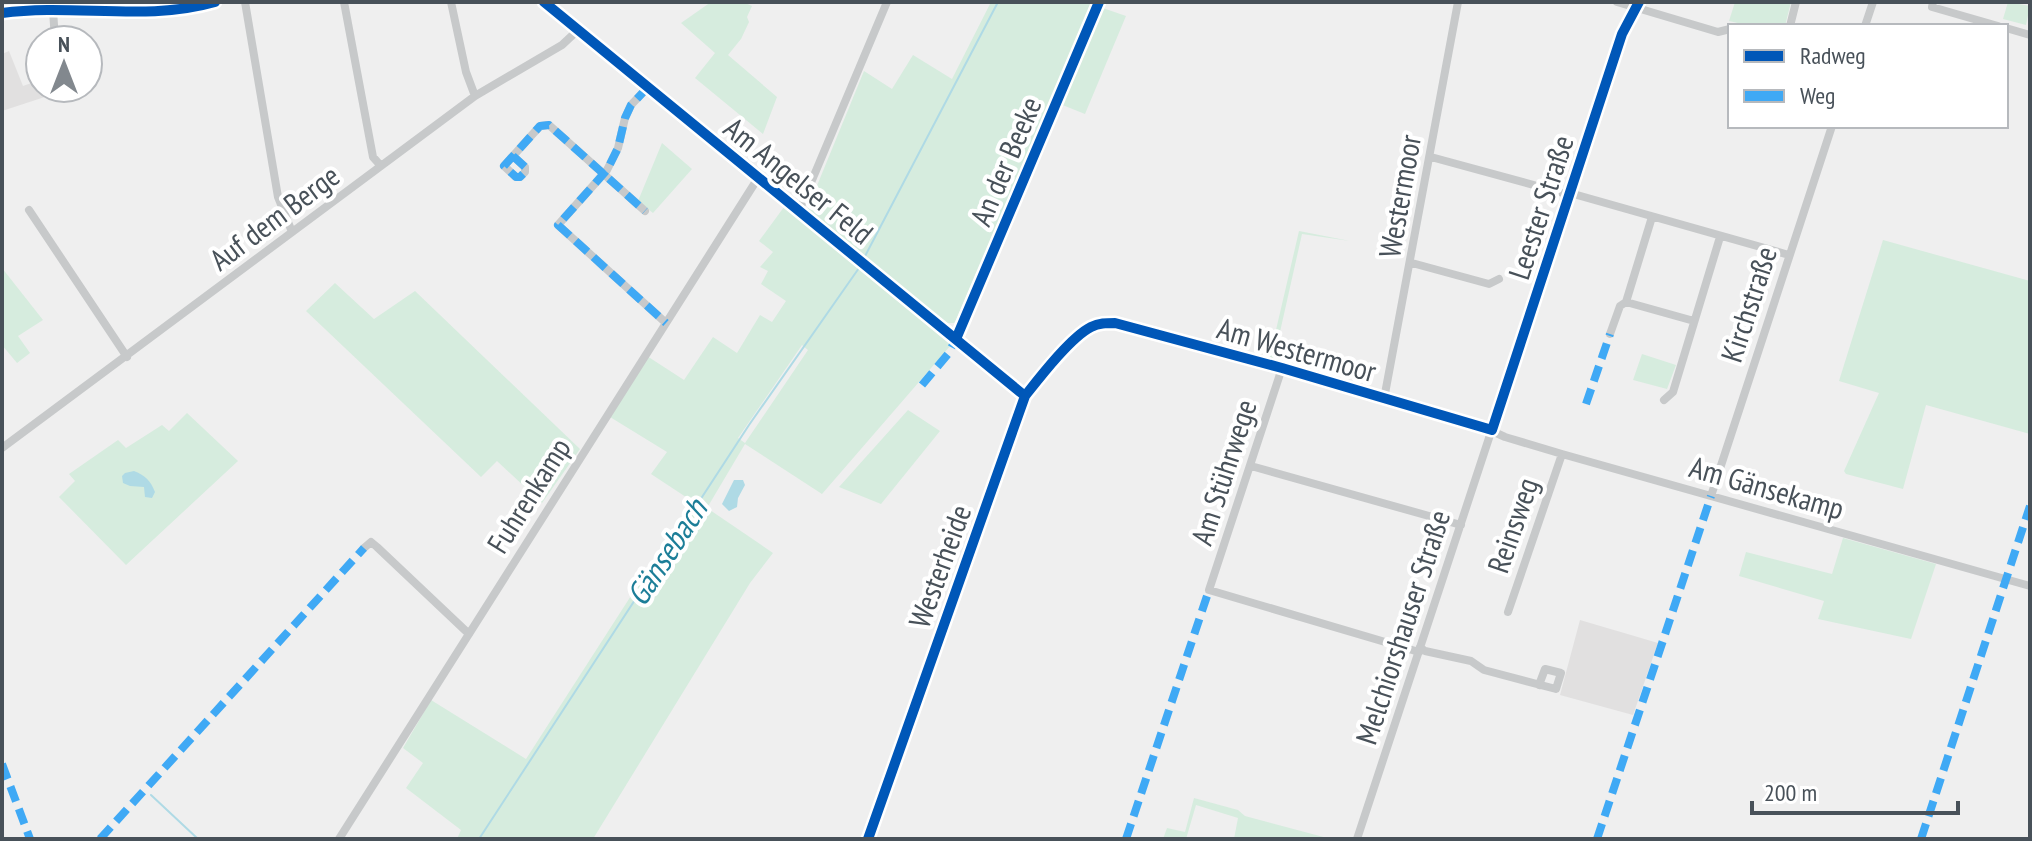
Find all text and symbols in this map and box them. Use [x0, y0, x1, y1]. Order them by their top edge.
north arrow [24, 24, 104, 104]
legend [1728, 24, 2008, 128]
text: N [58, 30, 70, 58]
text: Radweg [1800, 40, 1866, 71]
text: Weg [1800, 80, 1835, 111]
street label: An der Beeke [960, 91, 1050, 231]
street label: Am Angelser Feld [716, 108, 882, 252]
street label: Leester Straße [1498, 130, 1582, 284]
street label: Westermoor [1369, 131, 1429, 260]
street label: Auf dem Berge [201, 155, 347, 279]
street label: Kirchstraße [1711, 241, 1785, 367]
street label: Am Westermoor [1213, 308, 1382, 390]
street label: Am Stührwege [1181, 394, 1265, 550]
street label: Fuhrenkamp [477, 430, 579, 560]
street label: Am Gänsekamp [1685, 446, 1849, 528]
street label: Reinsweg [1478, 472, 1546, 578]
water label: Gänsebach [616, 489, 717, 613]
street label: Westerheide [899, 499, 979, 633]
street label: Melchiorshauser Straße [1346, 505, 1458, 749]
scale bar [1752, 765, 1958, 815]
text: 200 m [1764, 777, 1817, 808]

